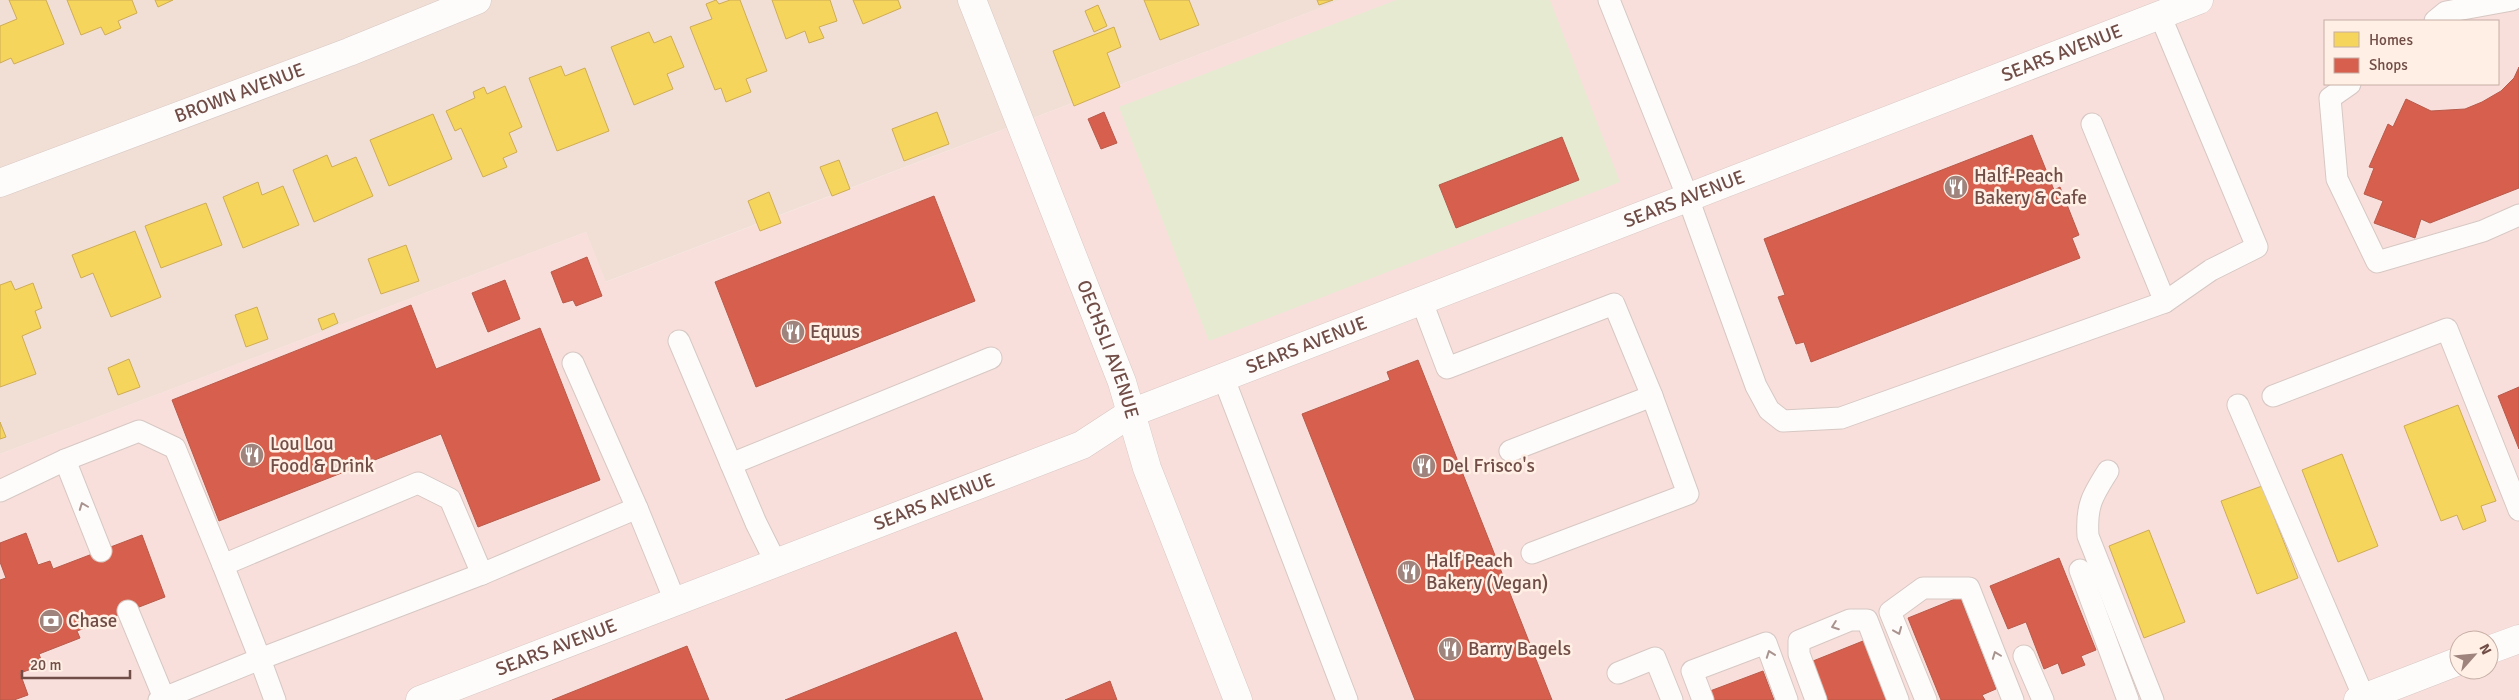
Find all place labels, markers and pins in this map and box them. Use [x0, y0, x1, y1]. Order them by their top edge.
place label: Half-Peach Bakery & Cafe [1974, 164, 2087, 210]
restaurant icon: Half-Peach Bakery & Cafe [1943, 174, 1969, 200]
restaurant icon: Equus [780, 319, 806, 345]
place label: Equus [810, 320, 860, 344]
place label: Lou Lou Food & Drink [270, 432, 375, 478]
restaurant icon: Lou Lou Food & Drink [239, 442, 265, 468]
restaurant icon: Del Frisco's [1411, 453, 1437, 479]
place label: Del Frisco's [1442, 454, 1535, 478]
place label: Half Peach Bakery (Vegan) [1426, 549, 1548, 595]
restaurant icon: Half Peach Bakery (Vegan) [1396, 559, 1422, 585]
bank icon: Chase [38, 608, 64, 634]
place label: Chase [68, 609, 117, 633]
restaurant icon: Barry Bagels [1437, 636, 1463, 662]
place label: Barry Bagels [1468, 637, 1571, 661]

